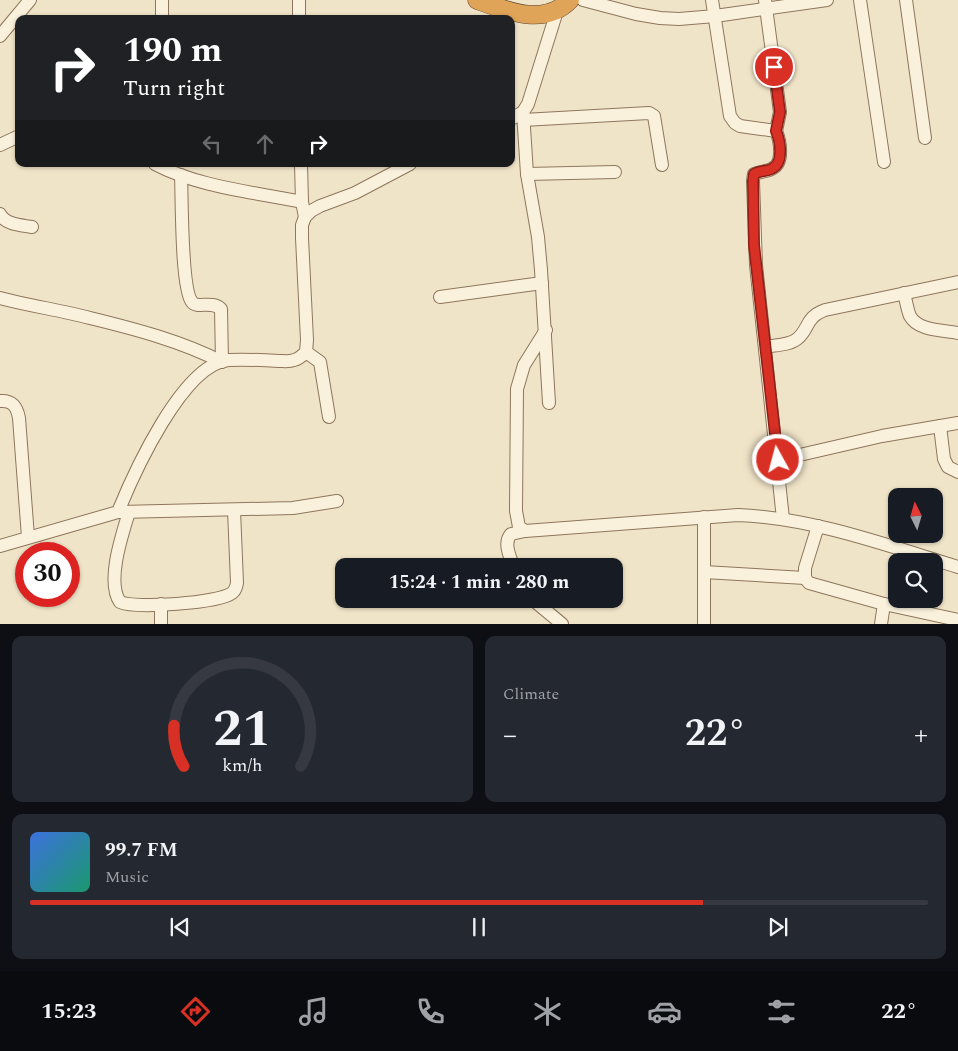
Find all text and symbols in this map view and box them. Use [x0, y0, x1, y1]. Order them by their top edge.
text: 190 m [123, 24, 222, 77]
icon: right [40, 35, 105, 100]
pin [753, 46, 795, 88]
icon: arrive [760, 53, 788, 81]
text: Turn right [123, 72, 225, 105]
icon: left [198, 130, 226, 158]
icon: ahead [251, 130, 279, 158]
icon: right [304, 130, 332, 158]
position arrow [751, 433, 803, 485]
north arrow [888, 488, 942, 542]
map controls [888, 488, 943, 608]
speed limit sign: 30 [15, 542, 80, 607]
button: search [888, 553, 943, 608]
text: 15:24 · 1 min · 280 m [389, 568, 569, 597]
text: Climate [503, 682, 559, 706]
text: 21 [213, 690, 272, 769]
text: 22° [685, 705, 746, 763]
text: − [503, 714, 517, 757]
text: + [914, 714, 928, 757]
text: km/h [222, 752, 263, 779]
text: 99.7 FM [105, 836, 178, 865]
text: Music [105, 865, 149, 889]
icon: previous [166, 913, 194, 941]
icon: pause [465, 913, 493, 941]
icon: next [764, 913, 792, 941]
icon: directions [178, 994, 213, 1029]
icon: music [296, 994, 331, 1029]
icon: phone [413, 994, 448, 1029]
icon: climate [530, 994, 565, 1029]
icon: car [647, 994, 682, 1029]
icon: filters [764, 994, 799, 1029]
text: 15:23 [41, 995, 96, 1028]
text: 22° [881, 995, 917, 1028]

